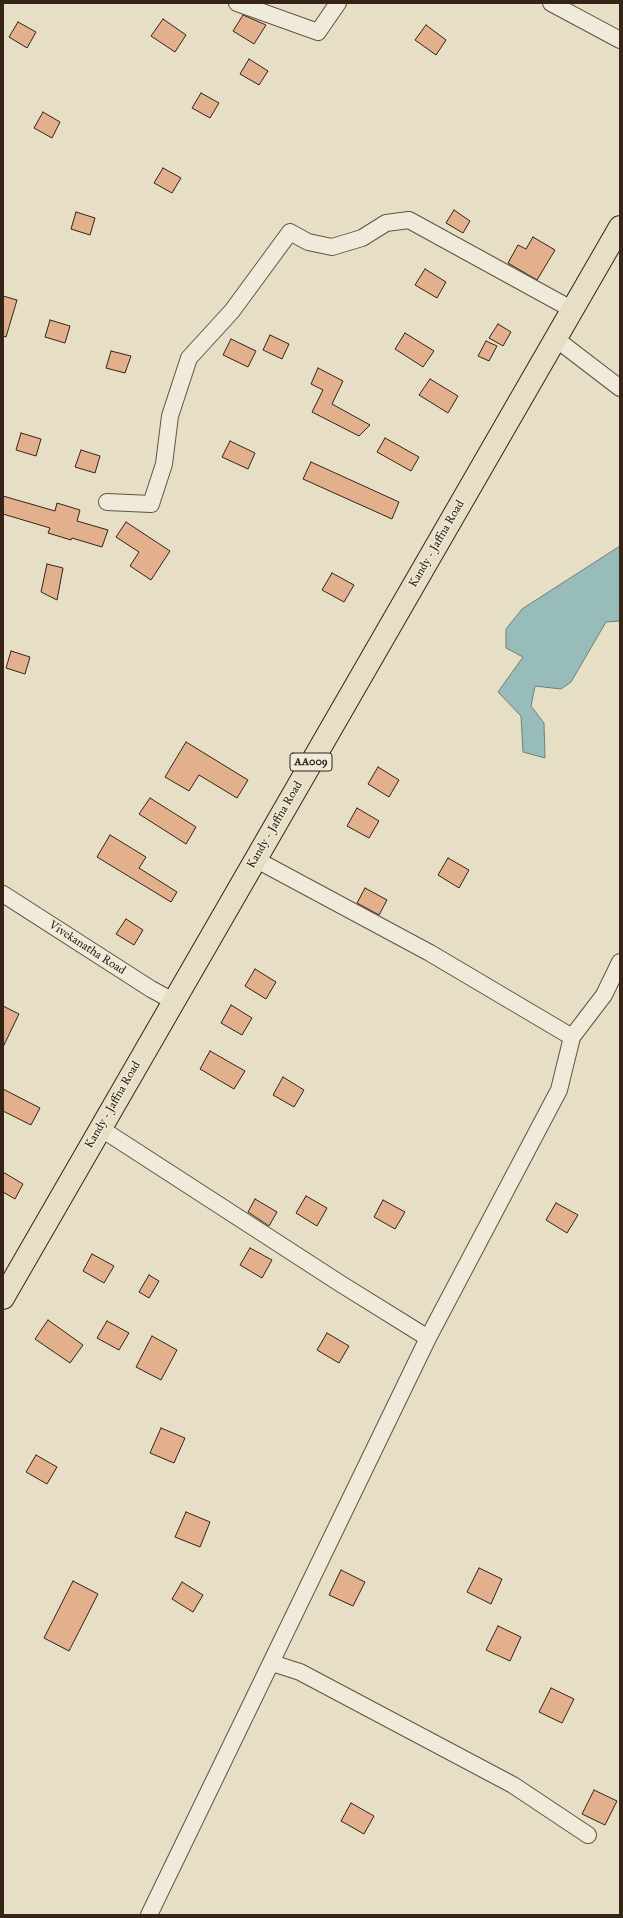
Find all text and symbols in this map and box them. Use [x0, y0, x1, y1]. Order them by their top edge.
street label: Kandy - Jaffna Road [406, 498, 468, 590]
road number: AA009 [290, 753, 332, 771]
street label: Kandy - Jaffna Road [244, 779, 306, 871]
street label: Vivekanatha Road [46, 918, 128, 978]
street label: Kandy - Jaffna Road [82, 1059, 144, 1151]

